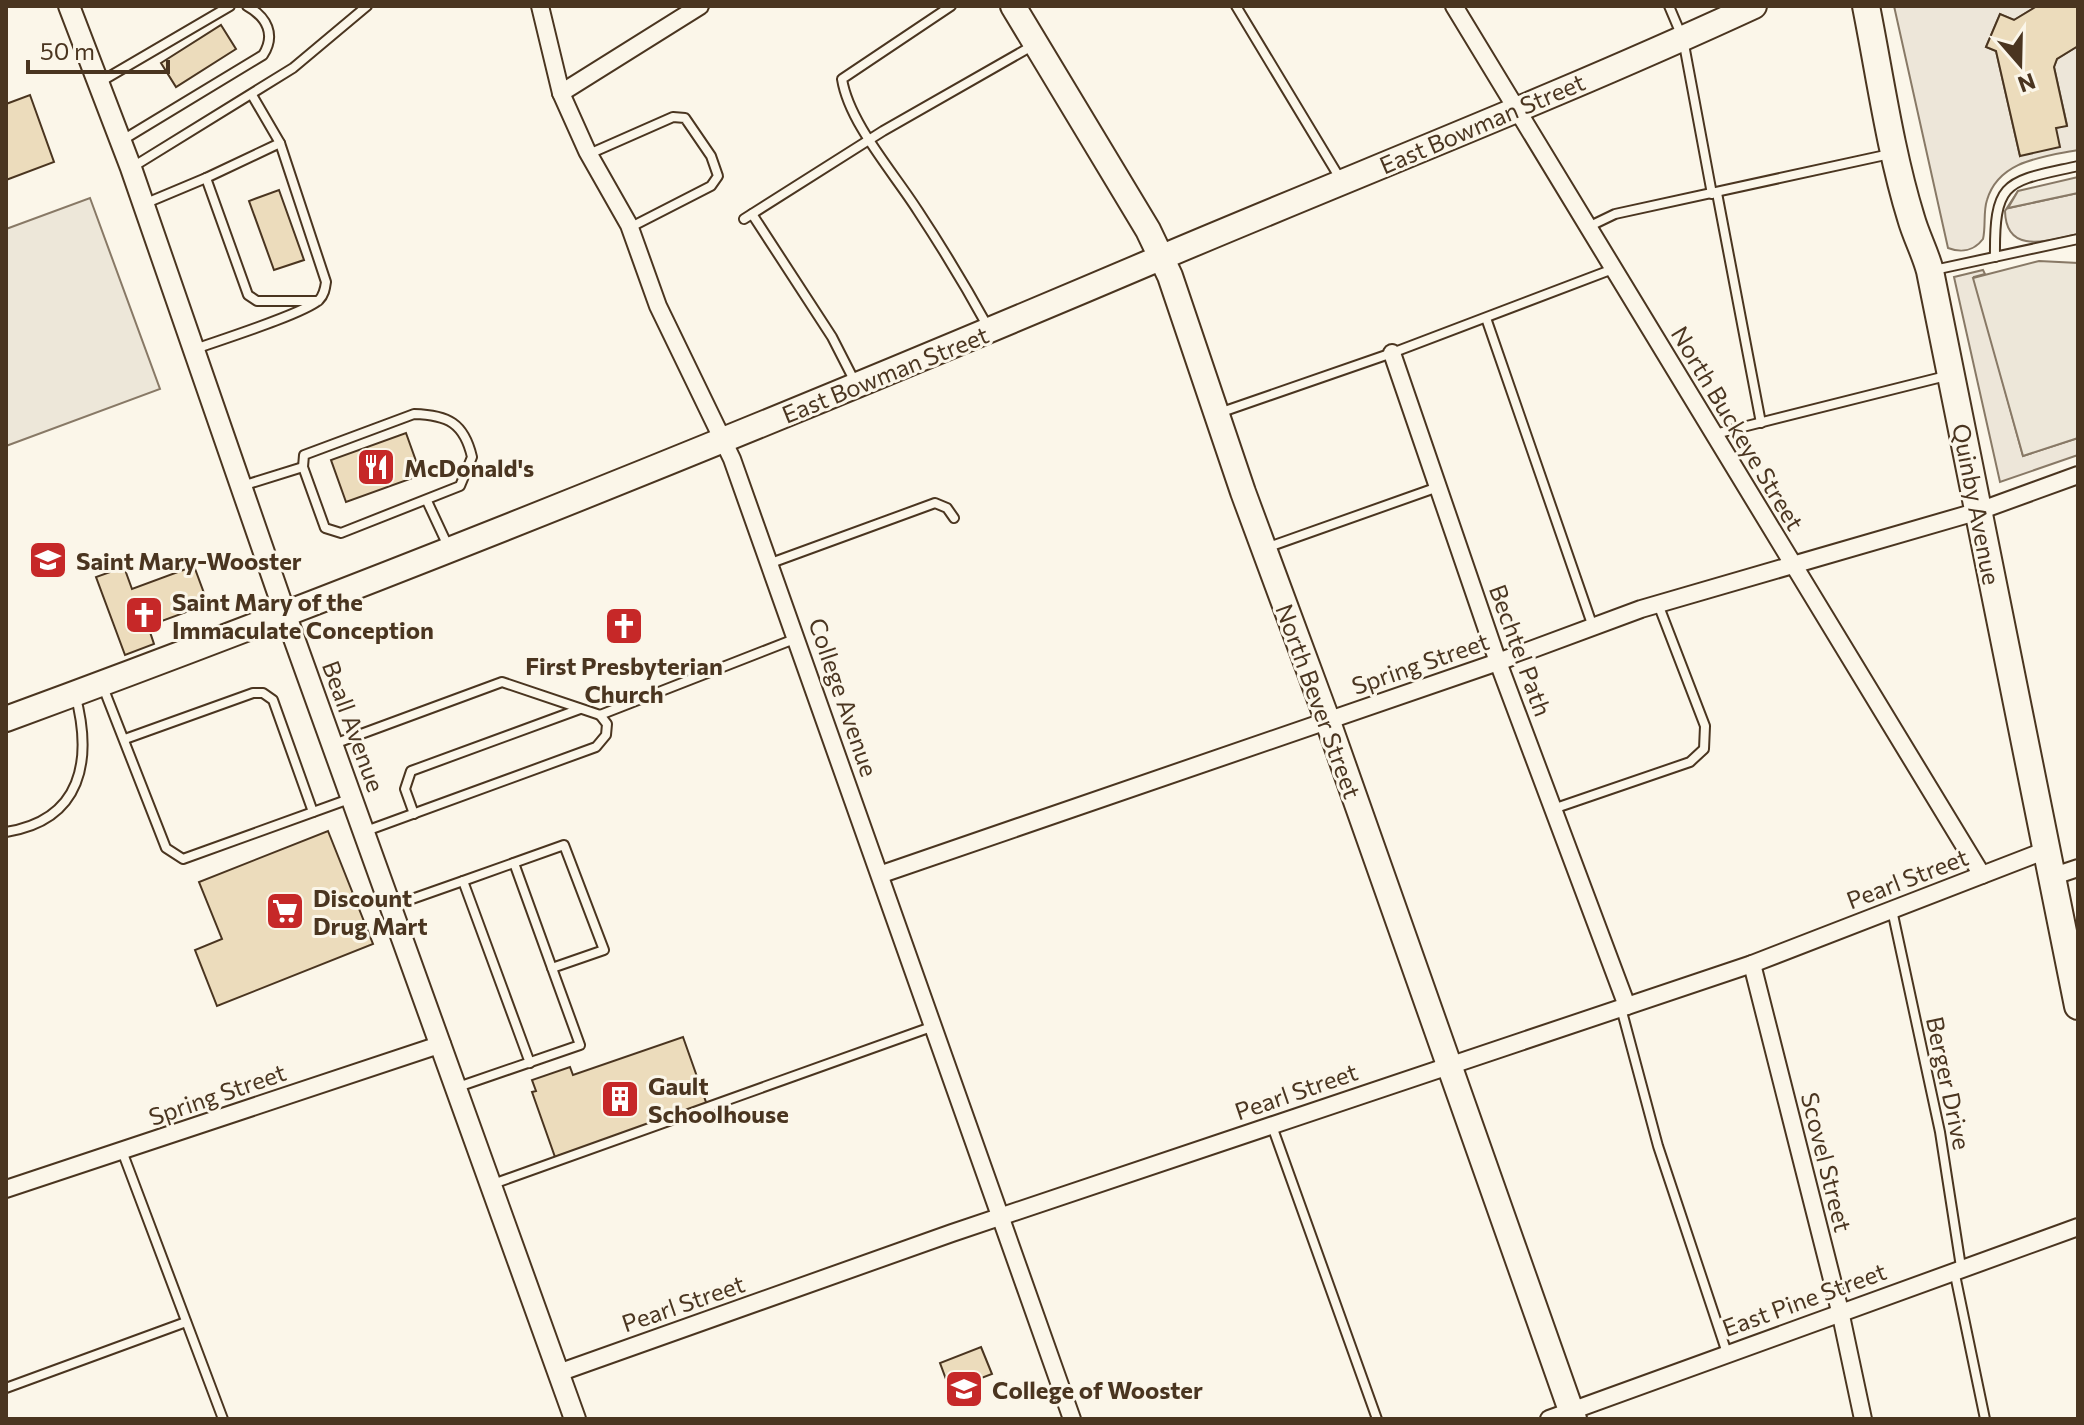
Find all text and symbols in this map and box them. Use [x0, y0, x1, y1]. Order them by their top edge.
scale bar [28, 24, 168, 74]
north arrow [1980, 24, 2060, 104]
text: 50 m [40, 36, 95, 65]
street label: East Bowman Street [1375, 67, 1589, 179]
text: N [2015, 68, 2039, 99]
street label: East Bowman Street [777, 319, 993, 429]
street label: North Buckeye Street [1666, 321, 1810, 535]
street label: Quinby Avenue [1947, 421, 2007, 587]
restaurant icon: McDonald's [355, 446, 397, 488]
place label: McDonald's [404, 453, 534, 482]
school or university icon: Saint Mary-Wooster [27, 539, 69, 581]
place label: Saint Mary-Wooster [76, 546, 302, 575]
street label: Bechtel Path [1484, 580, 1558, 720]
place label: Saint Mary of the Immaculate Conception [172, 587, 434, 644]
church icon: Saint Mary of the Immaculate Conception [123, 594, 165, 636]
street label: North Bever Street [1270, 600, 1368, 802]
church icon: First Presbyterian Church [603, 605, 645, 647]
street label: College Avenue [803, 614, 885, 780]
street label: Spring Street [1348, 626, 1493, 700]
place label: First Presbyterian Church [525, 651, 723, 708]
street label: Beall Avenue [317, 656, 391, 796]
street label: Pearl Street [1842, 841, 1972, 914]
place label: Discount Drug Mart [313, 883, 428, 940]
supermarket icon: Discount Drug Mart [264, 890, 306, 932]
street label: Berger Drive [1921, 1014, 1977, 1152]
street label: Pearl Street [1231, 1056, 1361, 1126]
street label: Spring Street [145, 1057, 290, 1131]
place label: Gault Schoolhouse [648, 1071, 789, 1128]
building icon: Gault Schoolhouse [599, 1078, 641, 1120]
street label: Scovel Street [1796, 1089, 1858, 1235]
street label: East Pine Street [1718, 1256, 1890, 1342]
street label: Pearl Street [618, 1268, 748, 1338]
school or university icon: College of Wooster [943, 1368, 985, 1410]
place label: College of Wooster [992, 1375, 1203, 1404]

